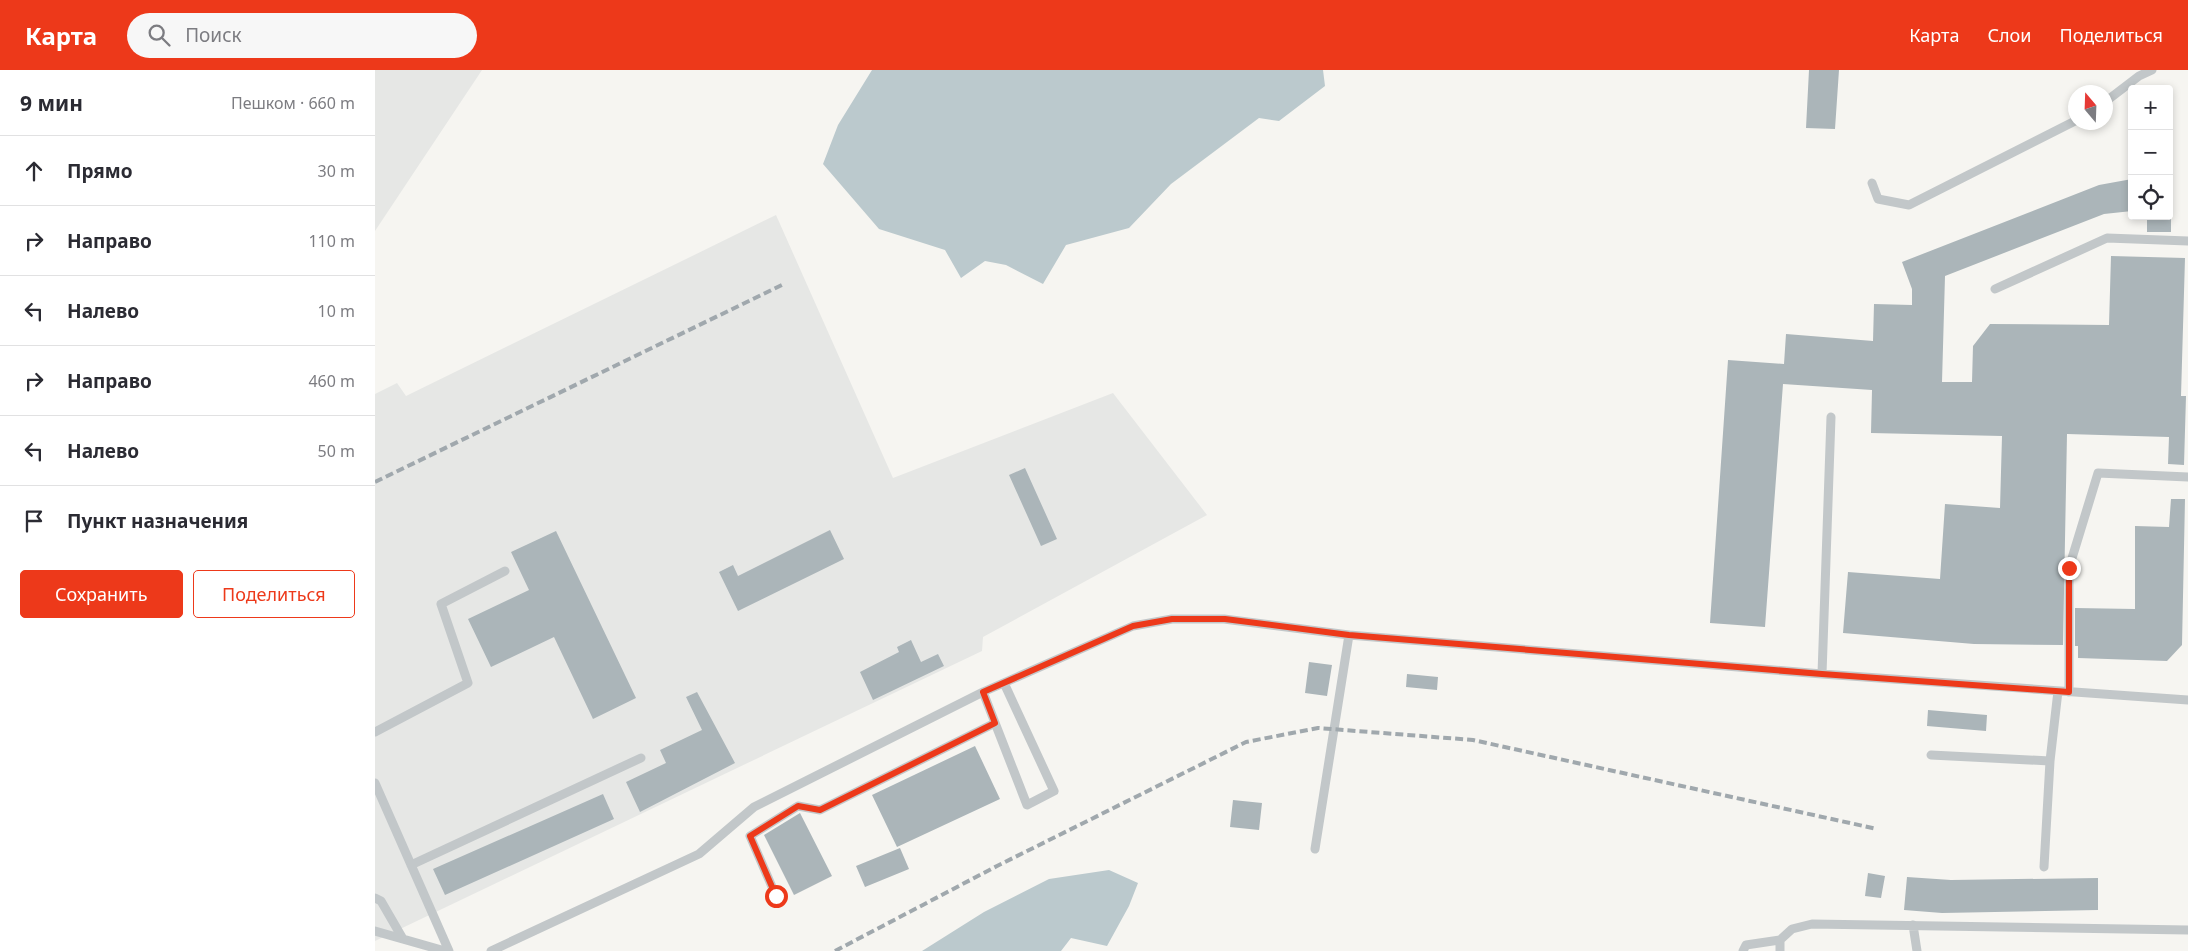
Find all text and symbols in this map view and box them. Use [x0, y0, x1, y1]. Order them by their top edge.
search box [127, 13, 477, 58]
text: Карта [25, 19, 97, 52]
icon: search [145, 21, 173, 49]
text: Поиск [185, 22, 242, 48]
text: Карта [1909, 23, 1959, 47]
text: Слои [1987, 23, 2031, 47]
text: Поделиться [2059, 23, 2163, 47]
north arrow [2068, 85, 2113, 130]
map controls [2128, 85, 2173, 220]
button: + [2128, 85, 2173, 130]
text: 9 мин [20, 89, 83, 117]
text: Пешком · 660 m [231, 92, 355, 114]
button: − [2128, 130, 2173, 175]
icon: ahead [20, 157, 48, 185]
text: Прямо [67, 158, 133, 184]
text: 30 m [318, 160, 355, 182]
button: locate [2128, 175, 2173, 220]
icon: right [20, 227, 48, 255]
text: Направо [67, 228, 152, 254]
text: 110 m [308, 230, 355, 252]
icon: left [20, 297, 48, 325]
text: Налево [67, 298, 139, 324]
text: 10 m [318, 300, 355, 322]
icon: right [20, 367, 48, 395]
text: Направо [67, 368, 152, 394]
text: 460 m [308, 370, 355, 392]
icon: left [20, 437, 48, 465]
text: Налево [67, 438, 139, 464]
text: 50 m [318, 440, 355, 462]
icon: arrive [20, 507, 48, 535]
text: Пункт назначения [67, 508, 248, 534]
route end [2058, 557, 2081, 580]
button: Сохранить [20, 570, 183, 618]
button: Поделиться [193, 570, 355, 618]
route start [765, 885, 788, 908]

